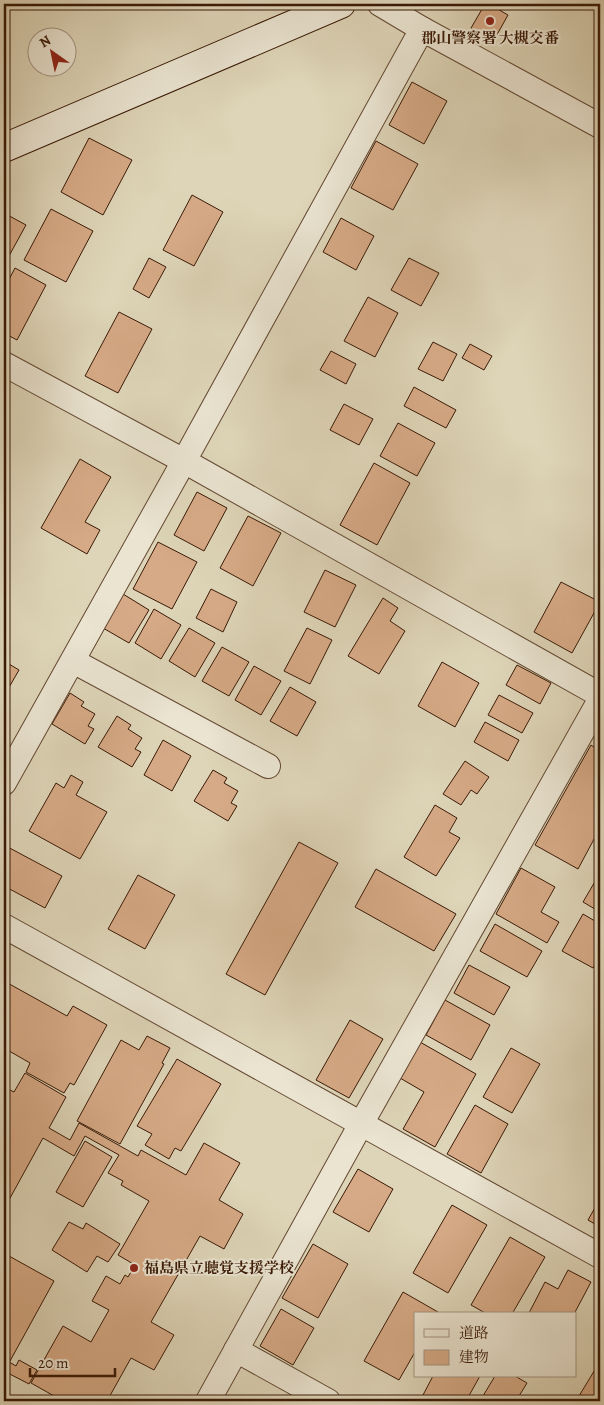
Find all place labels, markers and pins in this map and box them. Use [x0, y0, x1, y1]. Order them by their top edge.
marker: 郡山警察署 大槻交番 [484, 15, 496, 27]
place label: 郡山警察署 大槻交番 [421, 28, 560, 48]
place label: 福島県立聴覚支援学校 [144, 1258, 294, 1278]
marker: 福島県立聴覚支援学校 [128, 1262, 140, 1274]

